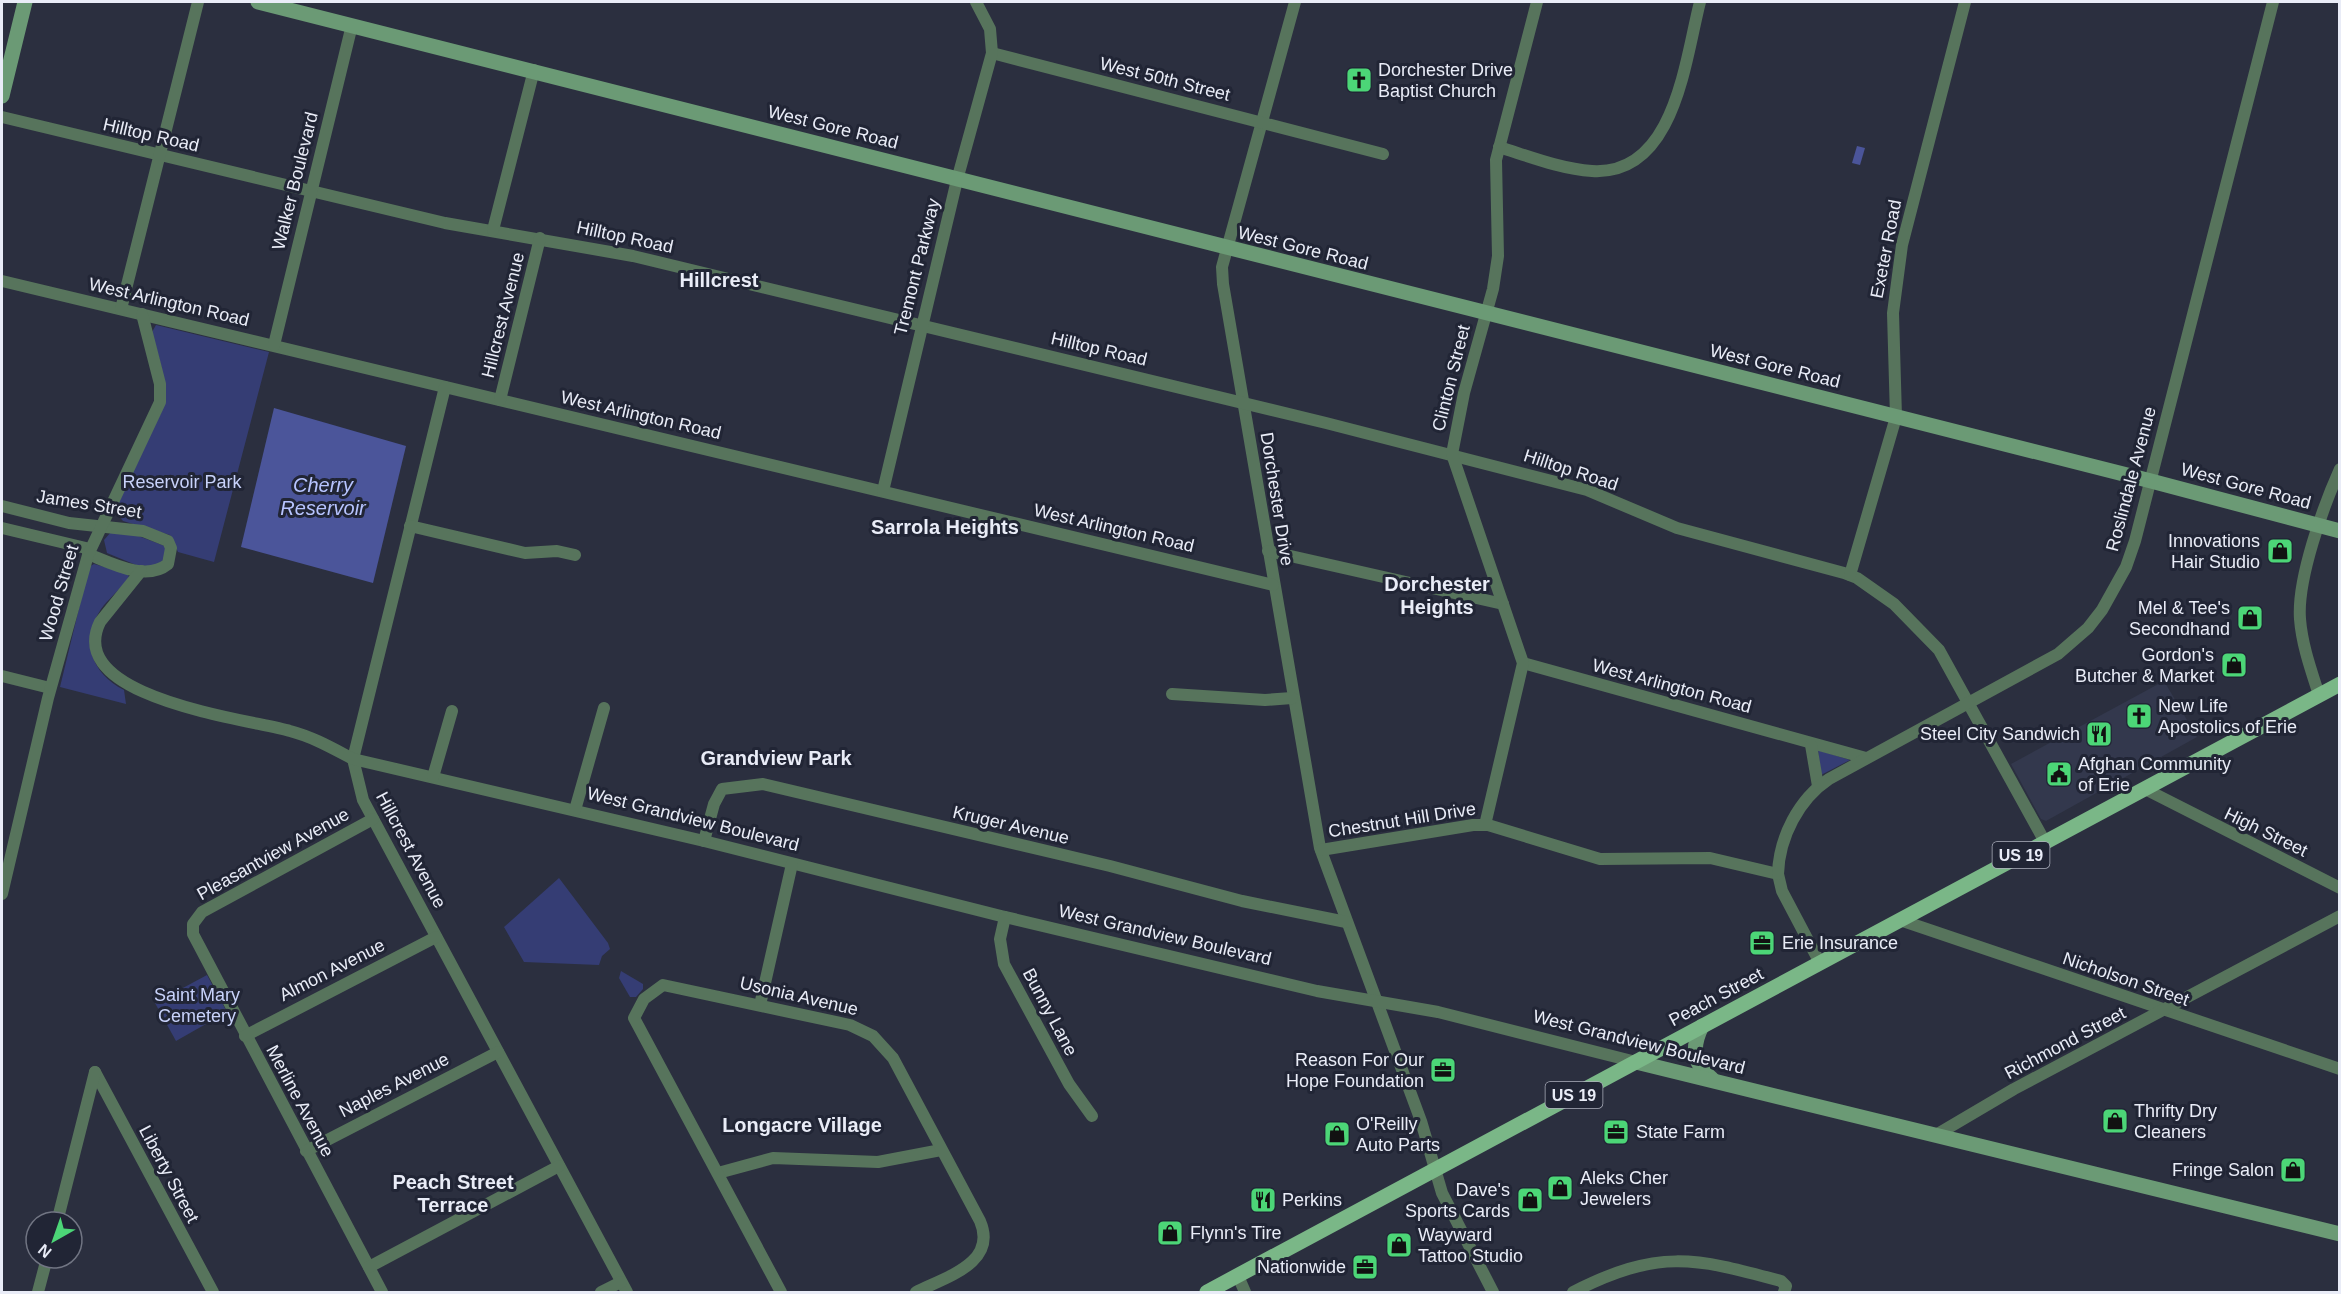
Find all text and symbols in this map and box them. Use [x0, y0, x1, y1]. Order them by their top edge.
street label: West 50th Street [1098, 53, 1232, 105]
place label: Dorchester Drive Baptist Church [1378, 60, 1513, 101]
church icon: Dorchester Drive Baptist Church [1344, 65, 1374, 95]
street label: West Gore Road [766, 101, 900, 153]
street label: Walker Boulevard [268, 110, 322, 252]
street label: Hilltop Road [101, 114, 201, 156]
street label: Tremont Parkway [890, 196, 944, 338]
street label: Exeter Road [1867, 198, 1905, 300]
street label: Hilltop Road [575, 217, 675, 257]
street label: West Gore Road [1236, 222, 1370, 274]
street label: Hillcrest Avenue [478, 250, 528, 380]
district label: Hillcrest [680, 269, 759, 291]
street label: West Arlington Road [87, 274, 251, 330]
street label: Clinton Street [1428, 323, 1474, 433]
street label: Hilltop Road [1049, 328, 1149, 370]
street label: West Gore Road [1708, 340, 1842, 392]
street label: West Arlington Road [559, 387, 723, 443]
street label: Roslindale Avenue [2102, 405, 2160, 553]
street label: Dorchester Drive [1257, 431, 1297, 567]
street label: Hilltop Road [1521, 445, 1621, 495]
street label: West Gore Road [2179, 459, 2313, 513]
park label: Reservoir Park [122, 472, 243, 492]
water label: Cherry Reservoir [280, 474, 367, 519]
street label: James Street [35, 486, 143, 522]
street label: West Arlington Road [1032, 500, 1196, 556]
district label: Sarrola Heights [871, 516, 1019, 538]
place label: Innovations Hair Studio [2168, 531, 2260, 572]
shop icon: Innovations Hair Studio [2265, 536, 2295, 566]
street label: Wood Street [36, 542, 82, 644]
district label: Dorchester Heights [1384, 573, 1490, 618]
place label: Mel & Tee's Secondhand [2129, 598, 2230, 639]
shop icon: Mel & Tee's Secondhand [2235, 603, 2265, 633]
place label: Gordon's Butcher & Market [2075, 645, 2214, 686]
shop icon: Gordon's Butcher & Market [2219, 650, 2249, 680]
street label: West Arlington Road [1590, 655, 1754, 717]
place label: New Life Apostolics of Erie [2158, 696, 2297, 737]
church icon: New Life Apostolics of Erie [2124, 701, 2154, 731]
restaurant icon: Steel City Sandwich [2084, 719, 2114, 749]
place label: Steel City Sandwich [1920, 724, 2080, 744]
district label: Grandview Park [700, 747, 852, 769]
place label: Afghan Community of Erie [2078, 754, 2231, 795]
public building icon: Afghan Community of Erie [2044, 759, 2074, 789]
street label: West Grandview Boulevard [585, 783, 801, 855]
street label: Hillcrest Avenue [372, 788, 450, 912]
street label: Chestnut Hill Drive [1327, 798, 1477, 842]
street label: Kruger Avenue [951, 802, 1071, 848]
street label: High Street [2221, 803, 2311, 861]
street label: Pleasantview Avenue [193, 804, 353, 904]
road number: US 19 [1992, 842, 2050, 868]
street label: West Grandview Boulevard [1057, 901, 1273, 969]
office icon: Erie Insurance [1747, 928, 1777, 958]
place label: Erie Insurance [1782, 933, 1898, 953]
street label: Almon Avenue [276, 935, 388, 1005]
street label: Nicholson Street [2060, 948, 2192, 1010]
street label: Peach Street [1665, 964, 1767, 1030]
street label: Bunny Lane [1019, 965, 1081, 1059]
street label: Usonia Avenue [738, 973, 860, 1019]
park label: Saint Mary Cemetery [154, 985, 240, 1026]
street label: Richmond Street [2001, 1003, 2129, 1083]
street label: West Grandview Boulevard [1531, 1006, 1747, 1078]
street label: Merline Avenue [262, 1042, 338, 1160]
street label: Naples Avenue [336, 1049, 452, 1121]
place label: Reason For Our Hope Foundation [1286, 1050, 1424, 1091]
office icon: Reason For Our Hope Foundation [1428, 1055, 1458, 1085]
road number: US 19 [1546, 1082, 1602, 1108]
place label: Thrifty Dry Cleaners [2134, 1101, 2217, 1142]
shop icon: Thrifty Dry Cleaners [2100, 1106, 2130, 1136]
district label: Longacre Village [722, 1114, 882, 1136]
place label: O'Reilly Auto Parts [1356, 1114, 1440, 1155]
office icon: State Farm [1601, 1117, 1631, 1147]
shop icon: O'Reilly Auto Parts [1322, 1119, 1352, 1149]
street label: Liberty Street [135, 1122, 203, 1226]
place label: State Farm [1636, 1122, 1725, 1142]
shop icon: Fringe Salon [2278, 1155, 2308, 1185]
place label: Fringe Salon [2172, 1160, 2274, 1180]
place label: Aleks Cher Jewelers [1580, 1168, 1668, 1209]
district label: Peach Street Terrace [392, 1171, 514, 1216]
shop icon: Aleks Cher Jewelers [1545, 1173, 1575, 1203]
place label: Dave's Sports Cards [1405, 1180, 1510, 1221]
restaurant icon: Perkins [1248, 1185, 1278, 1215]
shop icon: Dave's Sports Cards [1515, 1185, 1545, 1215]
place label: Perkins [1282, 1190, 1342, 1210]
north arrow [24, 1210, 84, 1270]
shop icon: Flynn's Tire [1155, 1218, 1185, 1248]
place label: Flynn's Tire [1190, 1223, 1281, 1243]
place label: Wayward Tattoo Studio [1418, 1225, 1523, 1266]
shop icon: Wayward Tattoo Studio [1384, 1230, 1414, 1260]
text: N [35, 1241, 55, 1261]
office icon: Nationwide [1350, 1252, 1380, 1282]
place label: Nationwide [1257, 1257, 1346, 1277]

